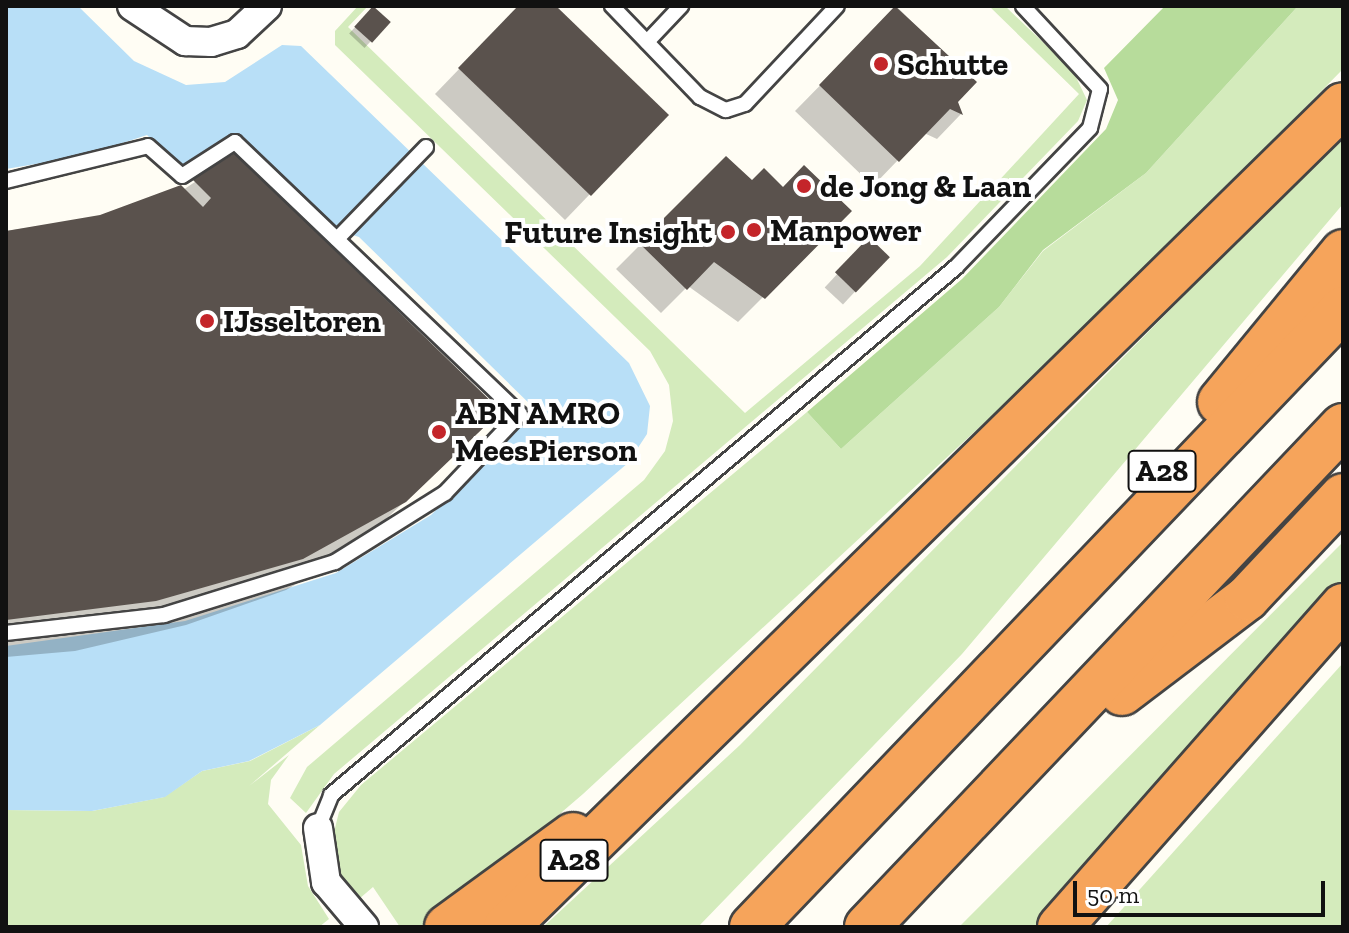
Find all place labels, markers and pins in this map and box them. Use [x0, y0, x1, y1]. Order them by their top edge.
place label: Schutte [897, 45, 1008, 83]
marker: Schutte [872, 55, 890, 73]
place label: de Jong & Laan [820, 167, 1032, 205]
marker: de Jong & Laan [795, 177, 813, 195]
place label: Manpower [770, 211, 922, 249]
place label: Future Insight [504, 213, 712, 251]
marker: Manpower [745, 221, 763, 239]
marker: Future Insight [719, 223, 737, 241]
place label: IJsseltoren [223, 302, 381, 340]
marker: IJsseltoren [198, 312, 216, 330]
place label: ABN AMRO MeesPierson [455, 395, 637, 470]
marker: ABN AMRO MeesPierson [430, 423, 448, 441]

